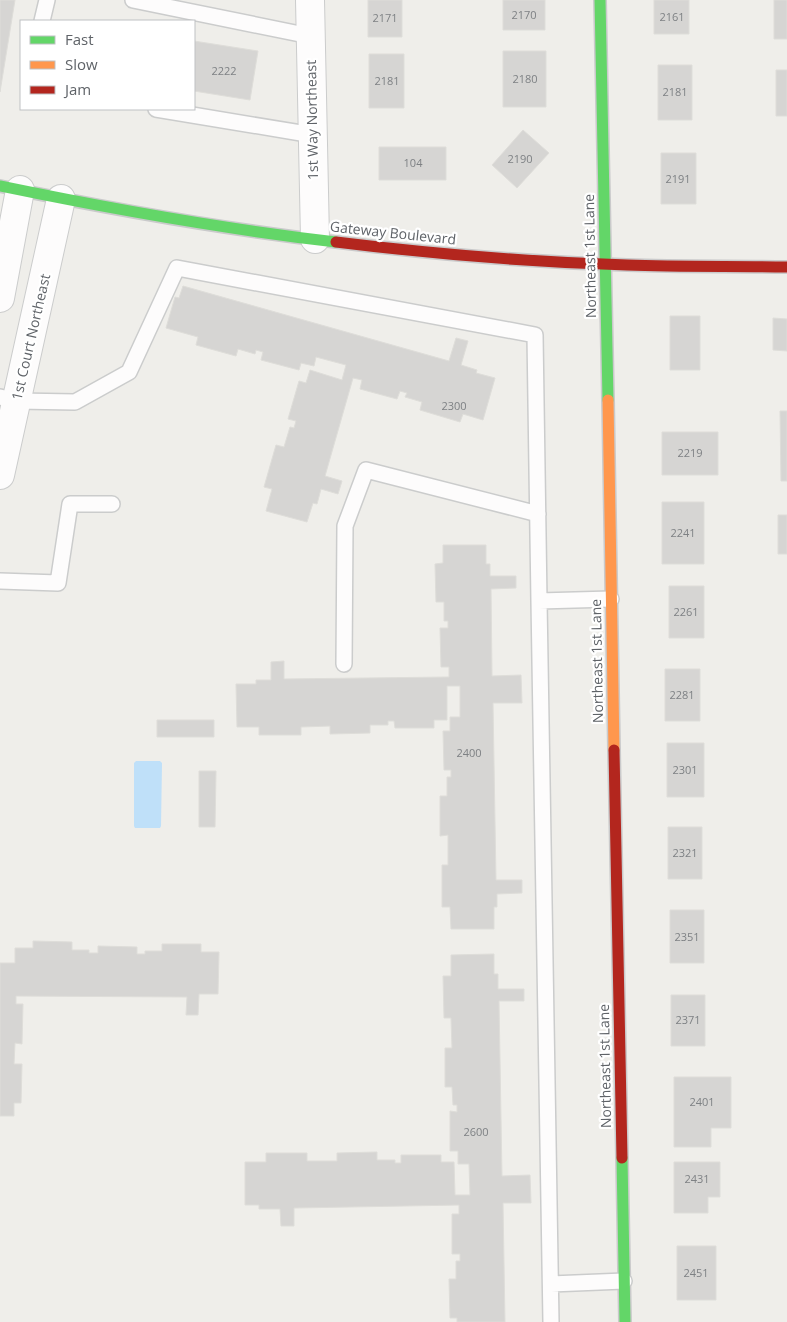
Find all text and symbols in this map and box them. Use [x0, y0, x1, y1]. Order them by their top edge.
house number: 2170 [511, 7, 537, 22]
house number: 2161 [659, 9, 685, 24]
house number: 2171 [372, 10, 398, 25]
legend [20, 20, 195, 110]
text: Fast [65, 29, 94, 49]
text: Slow [65, 54, 98, 74]
street label: 1st Way Northeast [301, 60, 322, 180]
house number: 2222 [211, 63, 237, 78]
house number: 2180 [512, 71, 538, 86]
house number: 2181 [374, 73, 400, 88]
text: Jam [63, 79, 91, 99]
house number: 2181 [662, 84, 688, 99]
house number: 2190 [507, 151, 533, 166]
house number: 104 [404, 155, 423, 170]
house number: 2191 [665, 171, 691, 186]
street label: Northeast 1st Lane [579, 194, 600, 318]
street label: Gateway Boulevard [329, 216, 457, 249]
street label: 1st Court Northeast [7, 272, 54, 402]
house number: 2300 [441, 398, 467, 413]
house number: 2219 [677, 445, 703, 460]
house number: 2241 [670, 525, 696, 540]
street label: Northeast 1st Lane [586, 599, 607, 723]
house number: 2261 [673, 604, 699, 619]
house number: 2281 [669, 687, 695, 702]
house number: 2400 [456, 745, 482, 760]
house number: 2301 [672, 762, 698, 777]
house number: 2321 [672, 845, 698, 860]
house number: 2351 [674, 929, 700, 944]
street label: Northeast 1st Lane [594, 1004, 615, 1128]
house number: 2371 [675, 1012, 701, 1027]
house number: 2401 [689, 1094, 715, 1109]
house number: 2600 [463, 1124, 489, 1139]
house number: 2431 [684, 1171, 710, 1186]
house number: 2451 [683, 1265, 709, 1280]

